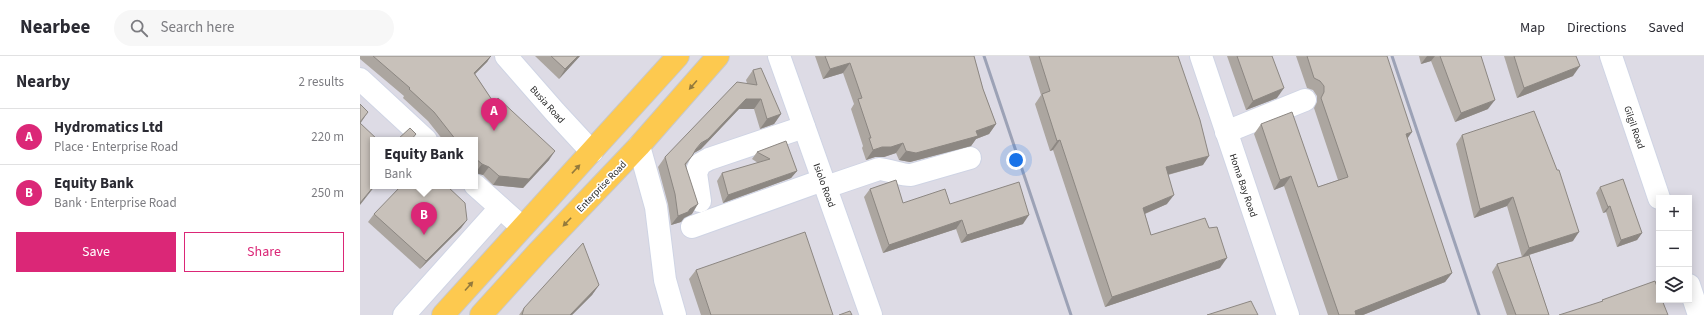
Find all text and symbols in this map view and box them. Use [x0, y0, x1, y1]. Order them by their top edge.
search box [114, 10, 394, 46]
text: Nearbee [20, 14, 90, 41]
icon: search [128, 17, 150, 39]
text: Search here [160, 17, 234, 38]
text: Map [1520, 18, 1545, 38]
text: Directions [1567, 18, 1626, 38]
text: Saved [1648, 18, 1684, 38]
text: Nearby [16, 70, 70, 94]
text: 2 results [299, 73, 344, 91]
one-way arrow [688, 80, 697, 91]
street label: Busia Road [527, 83, 568, 127]
pin: A [481, 98, 507, 131]
street label: Gilgil Road [1620, 104, 1648, 151]
text: Hydromatics Ltd [54, 117, 163, 138]
text: A [25, 128, 33, 146]
text: 220 m [311, 128, 344, 146]
popup [370, 137, 478, 189]
text: Place · Enterprise Road [54, 138, 178, 156]
text: Equity Bank [384, 144, 464, 165]
your location [1006, 150, 1026, 170]
street label: Homa Bay Road [1226, 152, 1260, 219]
street label: Enterprise Road [574, 158, 630, 215]
street label: Isiolo Road [810, 161, 839, 209]
one-way arrow [571, 164, 580, 174]
text: Bank [384, 165, 412, 183]
text: Equity Bank [54, 173, 134, 194]
text: B [25, 184, 33, 202]
text: 250 m [311, 184, 344, 202]
text: Bank · Enterprise Road [54, 194, 177, 212]
map controls [1656, 195, 1692, 303]
button: + [1656, 195, 1692, 231]
pin: B [411, 202, 437, 235]
one-way arrow [562, 217, 571, 227]
button: − [1656, 231, 1692, 267]
button: Save [16, 232, 176, 272]
button: Share [184, 232, 344, 272]
button: layers [1656, 267, 1692, 303]
one-way arrow [464, 281, 474, 291]

